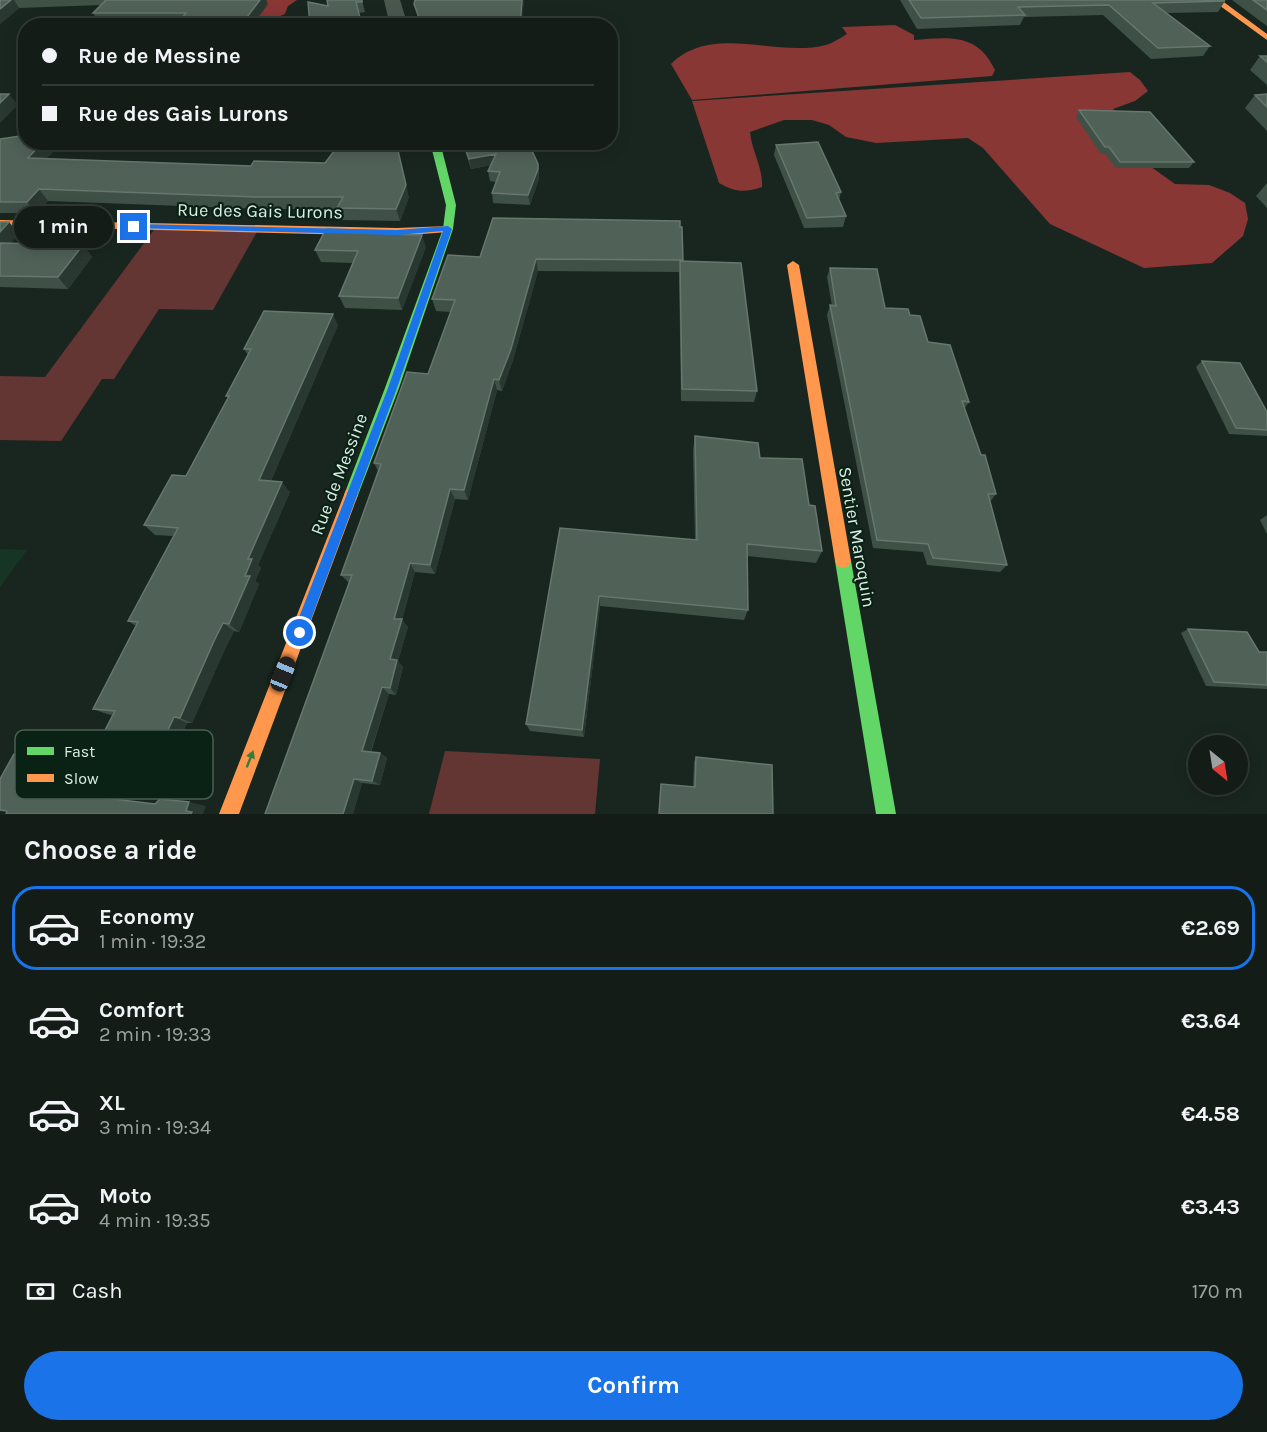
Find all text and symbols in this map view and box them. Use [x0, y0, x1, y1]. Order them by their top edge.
text: Rue de Messine [78, 43, 241, 69]
text: Rue des Gais Lurons [78, 101, 289, 127]
street label: Rue des Gais Lurons [177, 199, 343, 223]
callout: 1 min [14, 206, 113, 248]
route end [120, 213, 147, 240]
text: 1 min [38, 215, 89, 238]
street label: Rue de Messine [306, 410, 372, 538]
street label: Sentier Maroquin [834, 465, 880, 609]
route start [286, 619, 313, 646]
car [268, 654, 298, 694]
legend [15, 730, 213, 799]
north arrow [1188, 735, 1248, 795]
map controls [1188, 735, 1248, 795]
text: Fast [64, 742, 95, 761]
one-way arrow [245, 750, 255, 768]
text: Slow [64, 769, 99, 788]
text: Choose a ride [24, 834, 197, 866]
icon: car [27, 901, 81, 955]
text: Economy [99, 904, 194, 930]
text: €2.69 [1181, 915, 1240, 941]
text: 1 min · 19:32 [99, 930, 206, 953]
icon: car [27, 994, 81, 1048]
text: Comfort [99, 997, 184, 1023]
text: €3.64 [1181, 1008, 1240, 1034]
text: 2 min · 19:33 [99, 1023, 212, 1046]
icon: car [27, 1087, 81, 1141]
text: XL [99, 1090, 125, 1116]
text: €4.58 [1181, 1101, 1240, 1127]
text: 3 min · 19:34 [99, 1116, 211, 1139]
icon: car [27, 1180, 81, 1234]
text: Moto [99, 1183, 152, 1209]
text: €3.43 [1181, 1194, 1240, 1220]
text: 4 min · 19:35 [99, 1209, 211, 1232]
icon: cash [24, 1275, 57, 1308]
text: Cash [72, 1278, 122, 1304]
text: 170 m [1192, 1280, 1243, 1303]
button: Confirm [24, 1351, 1243, 1420]

